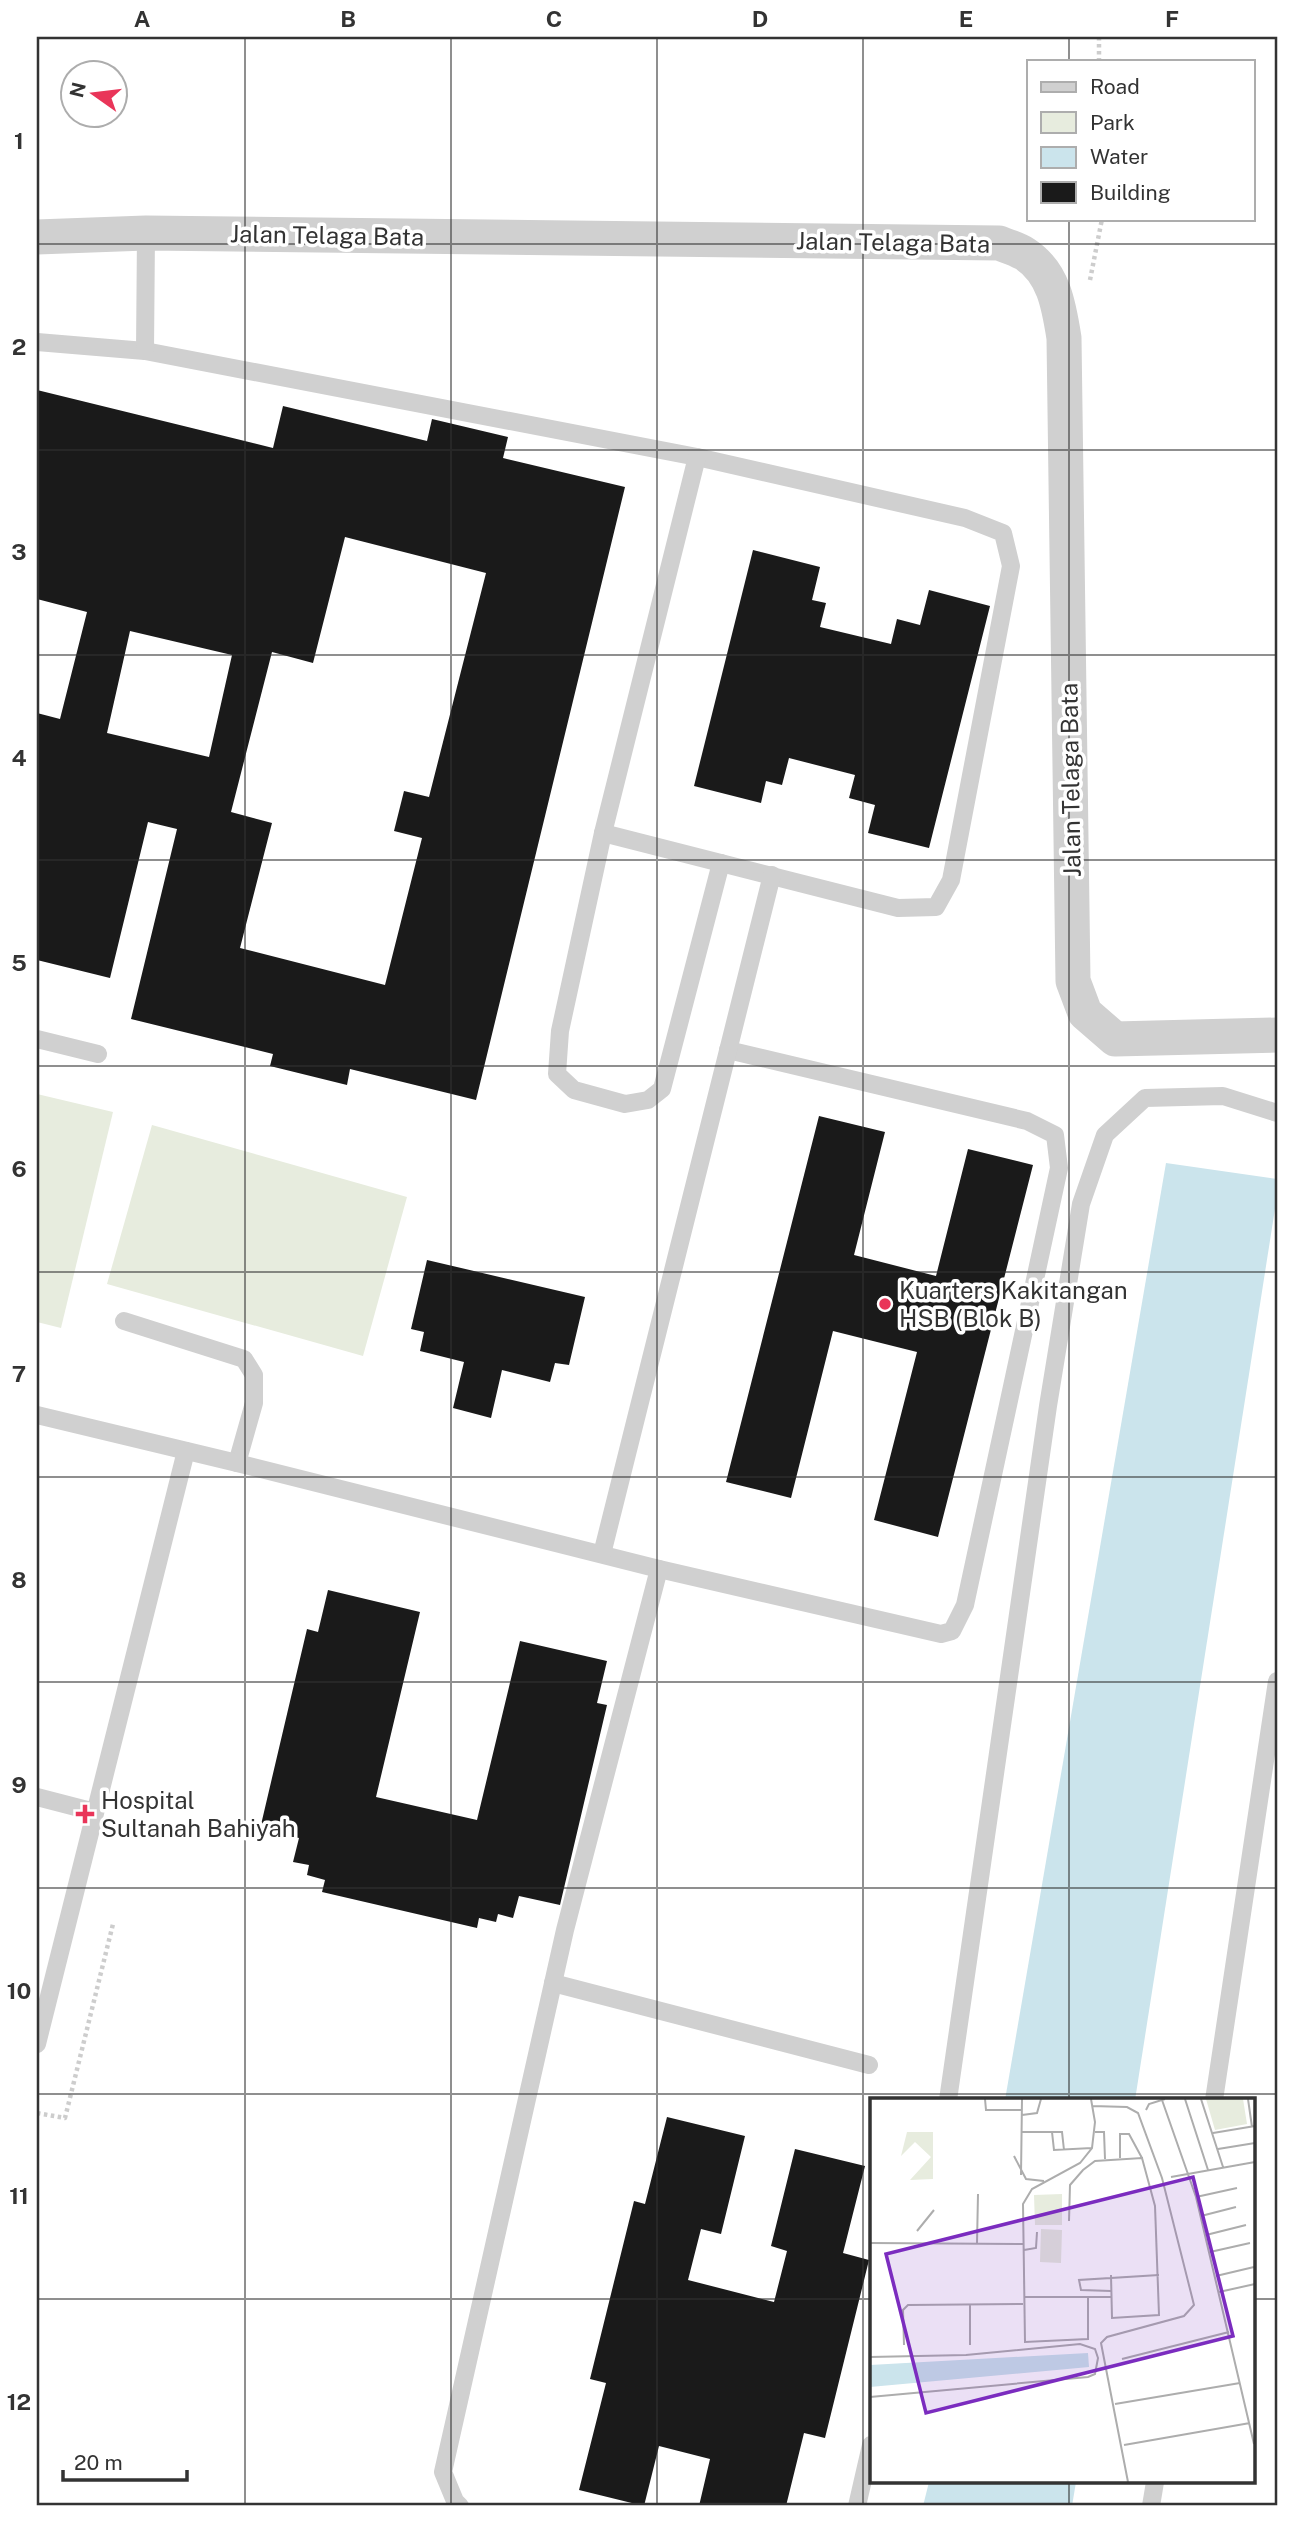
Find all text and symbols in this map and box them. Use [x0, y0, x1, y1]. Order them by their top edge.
text: A [134, 5, 151, 32]
text: B [340, 5, 356, 32]
text: C [546, 5, 562, 32]
text: D [752, 5, 768, 32]
text: E [959, 5, 973, 32]
text: F [1165, 5, 1179, 32]
north arrow [60, 60, 130, 130]
legend [1027, 60, 1254, 220]
text: Road [1090, 74, 1140, 99]
text: N [65, 80, 90, 100]
text: Park [1090, 110, 1135, 135]
text: 1 [14, 127, 24, 154]
text: Water [1090, 144, 1148, 169]
text: Building [1090, 180, 1171, 205]
street label: Jalan Telaga Bata [230, 219, 424, 251]
street label: Jalan Telaga Bata [796, 226, 990, 258]
text: 2 [12, 333, 26, 360]
text: 3 [11, 538, 27, 565]
street label: Jalan Telaga Bata [1054, 683, 1086, 877]
text: 4 [11, 744, 27, 771]
text: 5 [11, 949, 27, 976]
text: 6 [11, 1155, 27, 1182]
place label: Kuarters Kakitangan HSB (Blok B) [899, 1276, 1128, 1332]
marker: Kuarters Kakitangan HSB (Blok B) [877, 1296, 893, 1312]
text: 7 [12, 1360, 26, 1387]
text: 8 [11, 1566, 27, 1593]
text: 9 [11, 1771, 27, 1798]
place label: Hospital Sultanah Bahiyah [101, 1786, 296, 1842]
marker: Hospital Sultanah Bahiyah [75, 1804, 95, 1824]
text: 10 [7, 1977, 31, 2004]
inset map [870, 2098, 1254, 2484]
text: 11 [9, 2182, 29, 2209]
text: 12 [7, 2388, 31, 2415]
scale bar [63, 2438, 187, 2482]
text: 20 m [74, 2450, 123, 2475]

